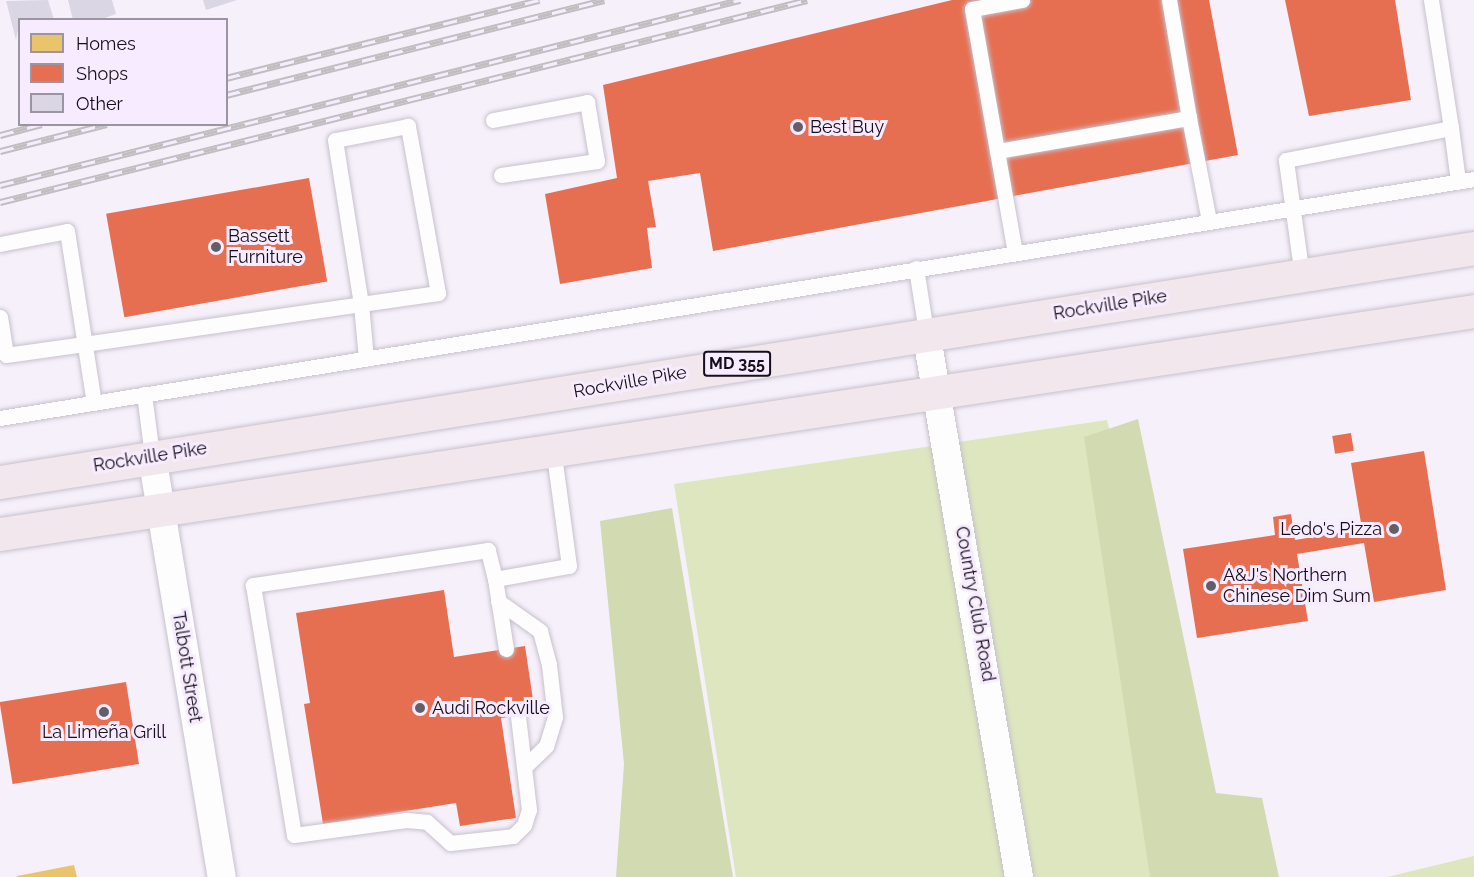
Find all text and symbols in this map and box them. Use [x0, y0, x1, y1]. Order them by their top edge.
legend [18, 18, 228, 126]
text: Homes [76, 33, 136, 54]
text: Shops [76, 63, 128, 84]
text: Other [76, 93, 123, 114]
place label: Best Buy [810, 116, 884, 138]
marker: Best Buy [791, 120, 805, 134]
place label: Bassett Furniture [228, 226, 303, 268]
marker: Bassett Furniture [209, 240, 223, 254]
street label: Rockville Pike [1052, 285, 1168, 325]
road number: MD 355 [702, 351, 771, 377]
street label: Rockville Pike [572, 361, 688, 403]
street label: Rockville Pike [92, 437, 208, 477]
place label: Ledo's Pizza [1280, 518, 1382, 540]
marker: Ledo's Pizza [1387, 522, 1401, 536]
street label: Country Club Road [951, 524, 999, 684]
place label: A&J's Northern Chinese Dim Sum [1223, 565, 1371, 608]
marker: A&J's Northern Chinese Dim Sum [1204, 579, 1218, 593]
street label: Talbott Street [168, 610, 206, 724]
place label: Audi Rockville [432, 697, 550, 719]
marker: Audi Rockville [413, 701, 427, 715]
marker: La Limeña Grill [97, 705, 111, 719]
place label: La Limeña Grill [42, 721, 166, 743]

